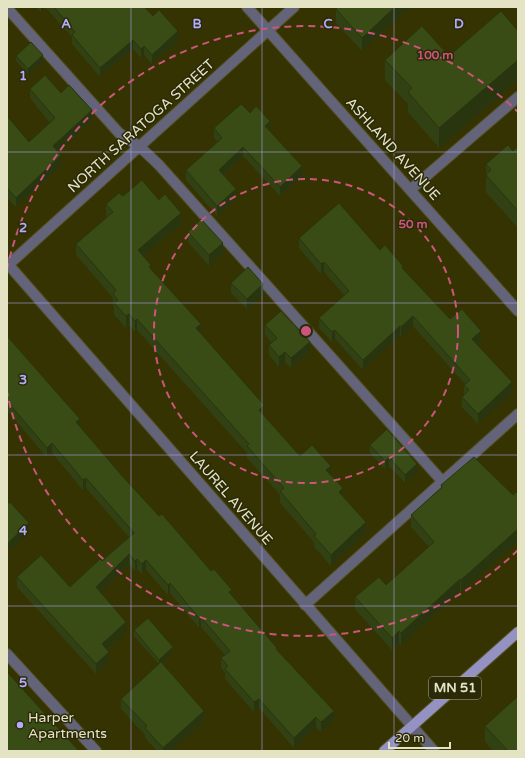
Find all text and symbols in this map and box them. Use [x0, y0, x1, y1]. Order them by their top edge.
text: A [61, 16, 71, 32]
text: B [192, 16, 202, 32]
text: C [323, 16, 333, 32]
text: D [454, 16, 464, 32]
text: 100 m [417, 48, 453, 62]
street label: NORTH SARATOGA STREET [64, 55, 218, 196]
text: 1 [19, 68, 27, 84]
street label: ASHLAND AVENUE [342, 94, 444, 204]
text: 50 m [398, 217, 428, 231]
text: 2 [19, 220, 27, 236]
centre of rings [299, 324, 313, 338]
text: 3 [19, 372, 27, 388]
street label: LAUREL AVENUE [186, 448, 276, 548]
text: 4 [19, 523, 28, 539]
text: 5 [19, 675, 27, 691]
road number: MN 51 [429, 677, 481, 699]
place label: Harper Apartments [28, 709, 107, 742]
marker: Harper Apartments [15, 720, 25, 730]
scale bar [389, 724, 450, 750]
text: 20 m [395, 731, 424, 745]

